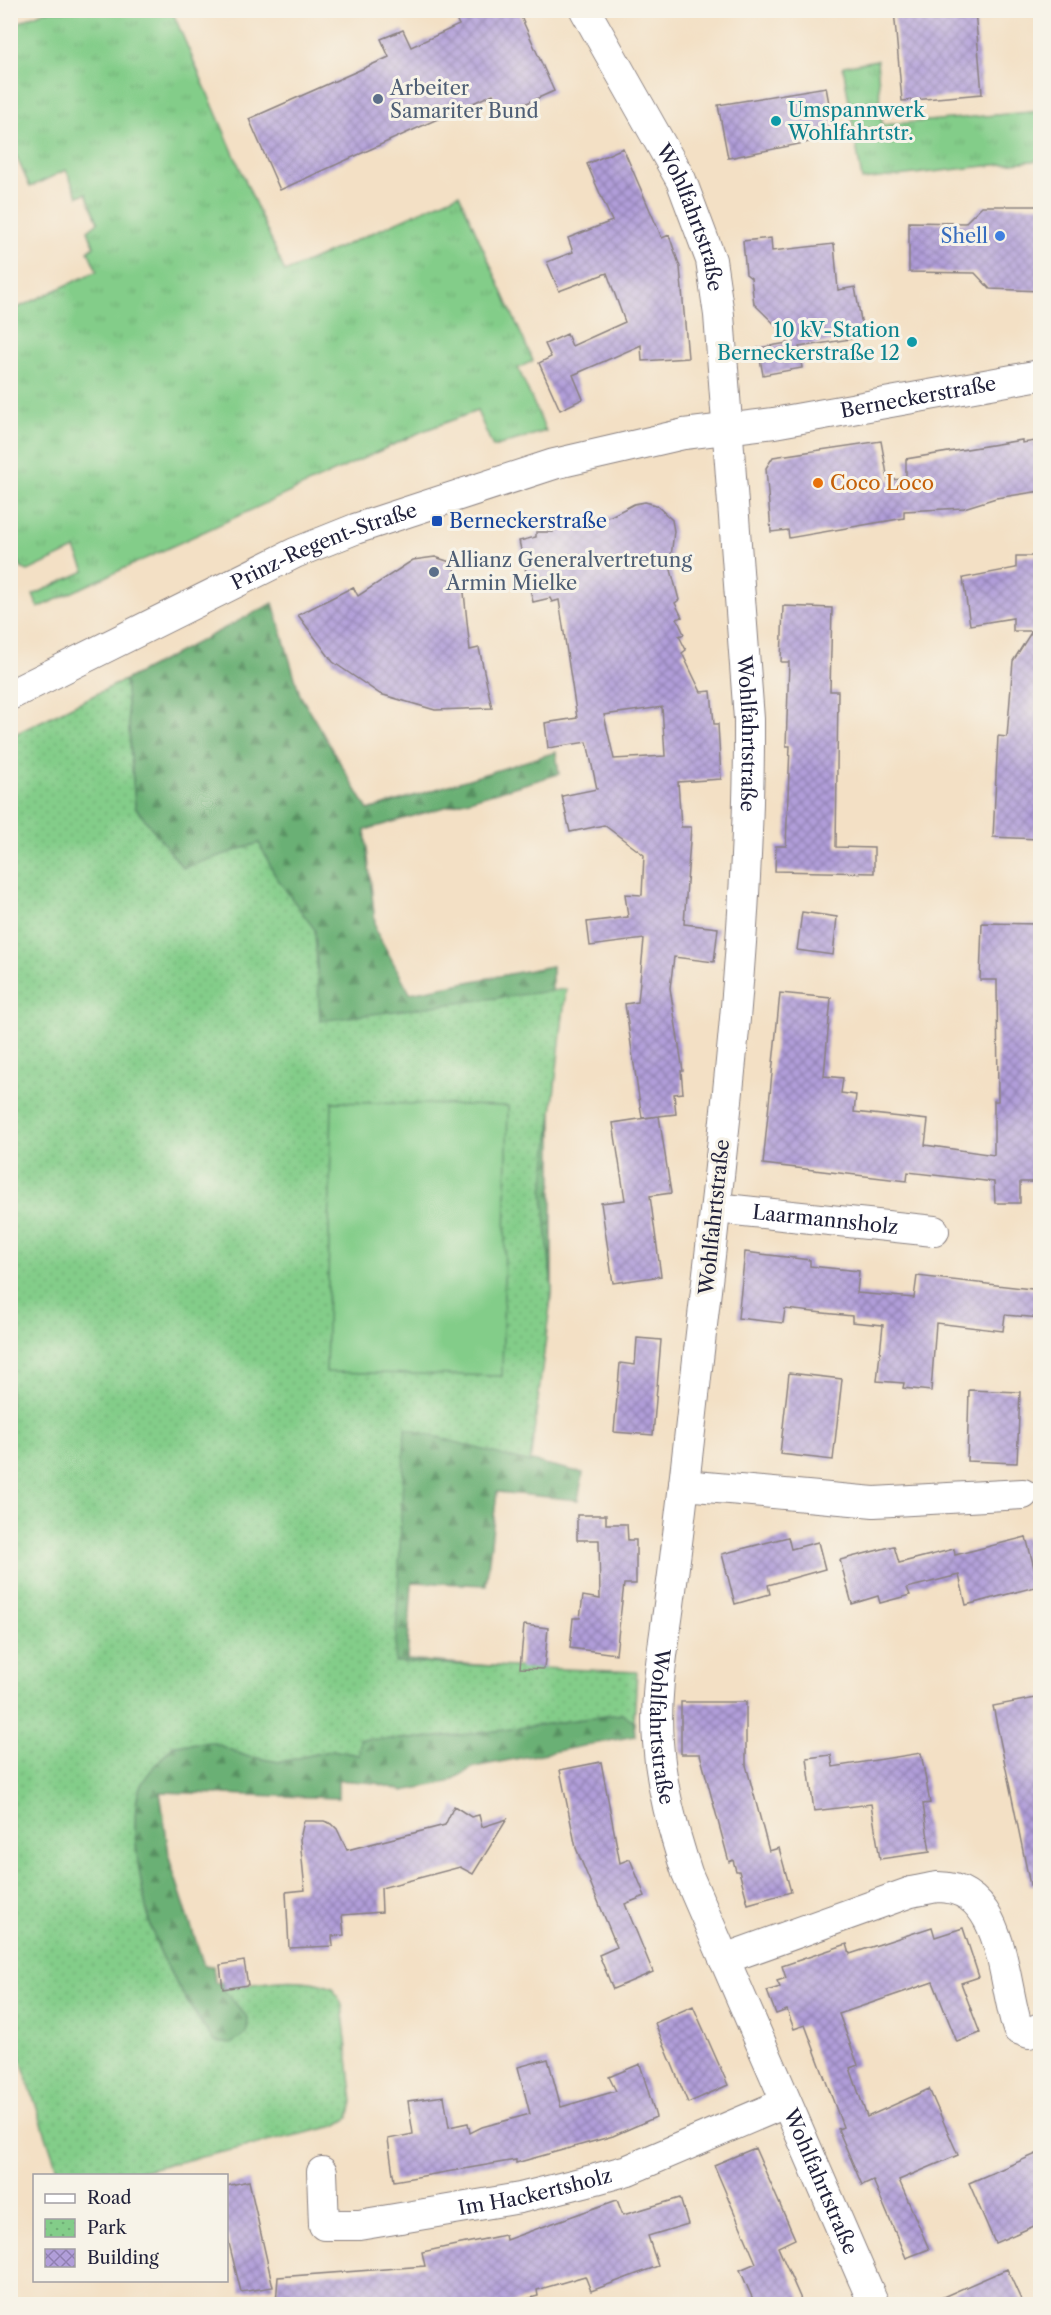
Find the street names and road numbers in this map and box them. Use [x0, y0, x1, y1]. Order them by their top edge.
street label: Wohlfahrtstraße [651, 139, 727, 293]
street label: Berneckerstraße [838, 371, 998, 423]
street label: Prinz-Regent-Straße [227, 498, 420, 595]
street label: Wohlfahrtstraße [732, 654, 761, 812]
street label: Wohlfahrtstraße [694, 1138, 734, 1297]
street label: Laarmannsholz [751, 1200, 900, 1239]
street label: Wohlfahrtstraße [645, 1646, 679, 1807]
street label: Wohlfahrtstraße [778, 2104, 863, 2258]
street label: Im Hackertsholz [456, 2163, 614, 2220]

